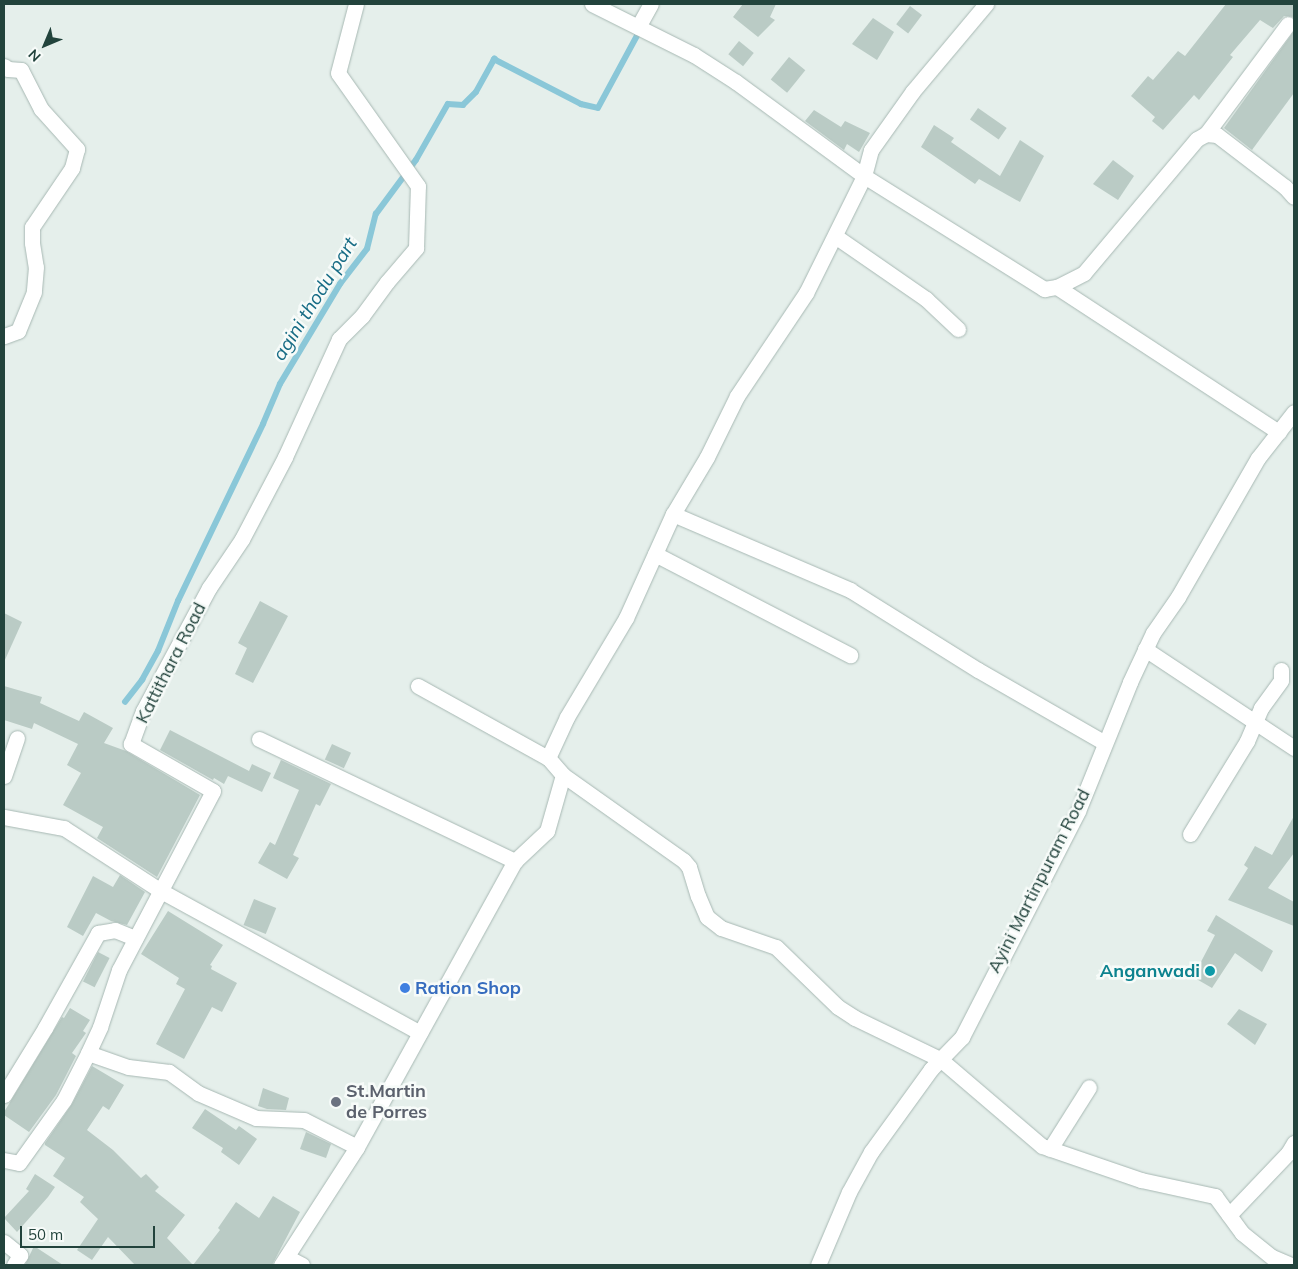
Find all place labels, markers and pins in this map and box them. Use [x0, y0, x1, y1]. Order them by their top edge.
place label: Anganwadi [1100, 960, 1200, 982]
marker: Anganwadi [1204, 965, 1216, 977]
place label: Ration Shop [415, 977, 521, 999]
marker: Ration Shop [399, 982, 411, 994]
place label: St.Martin de Porres [346, 1081, 427, 1124]
marker: St.Martin de Porres [330, 1096, 342, 1108]

